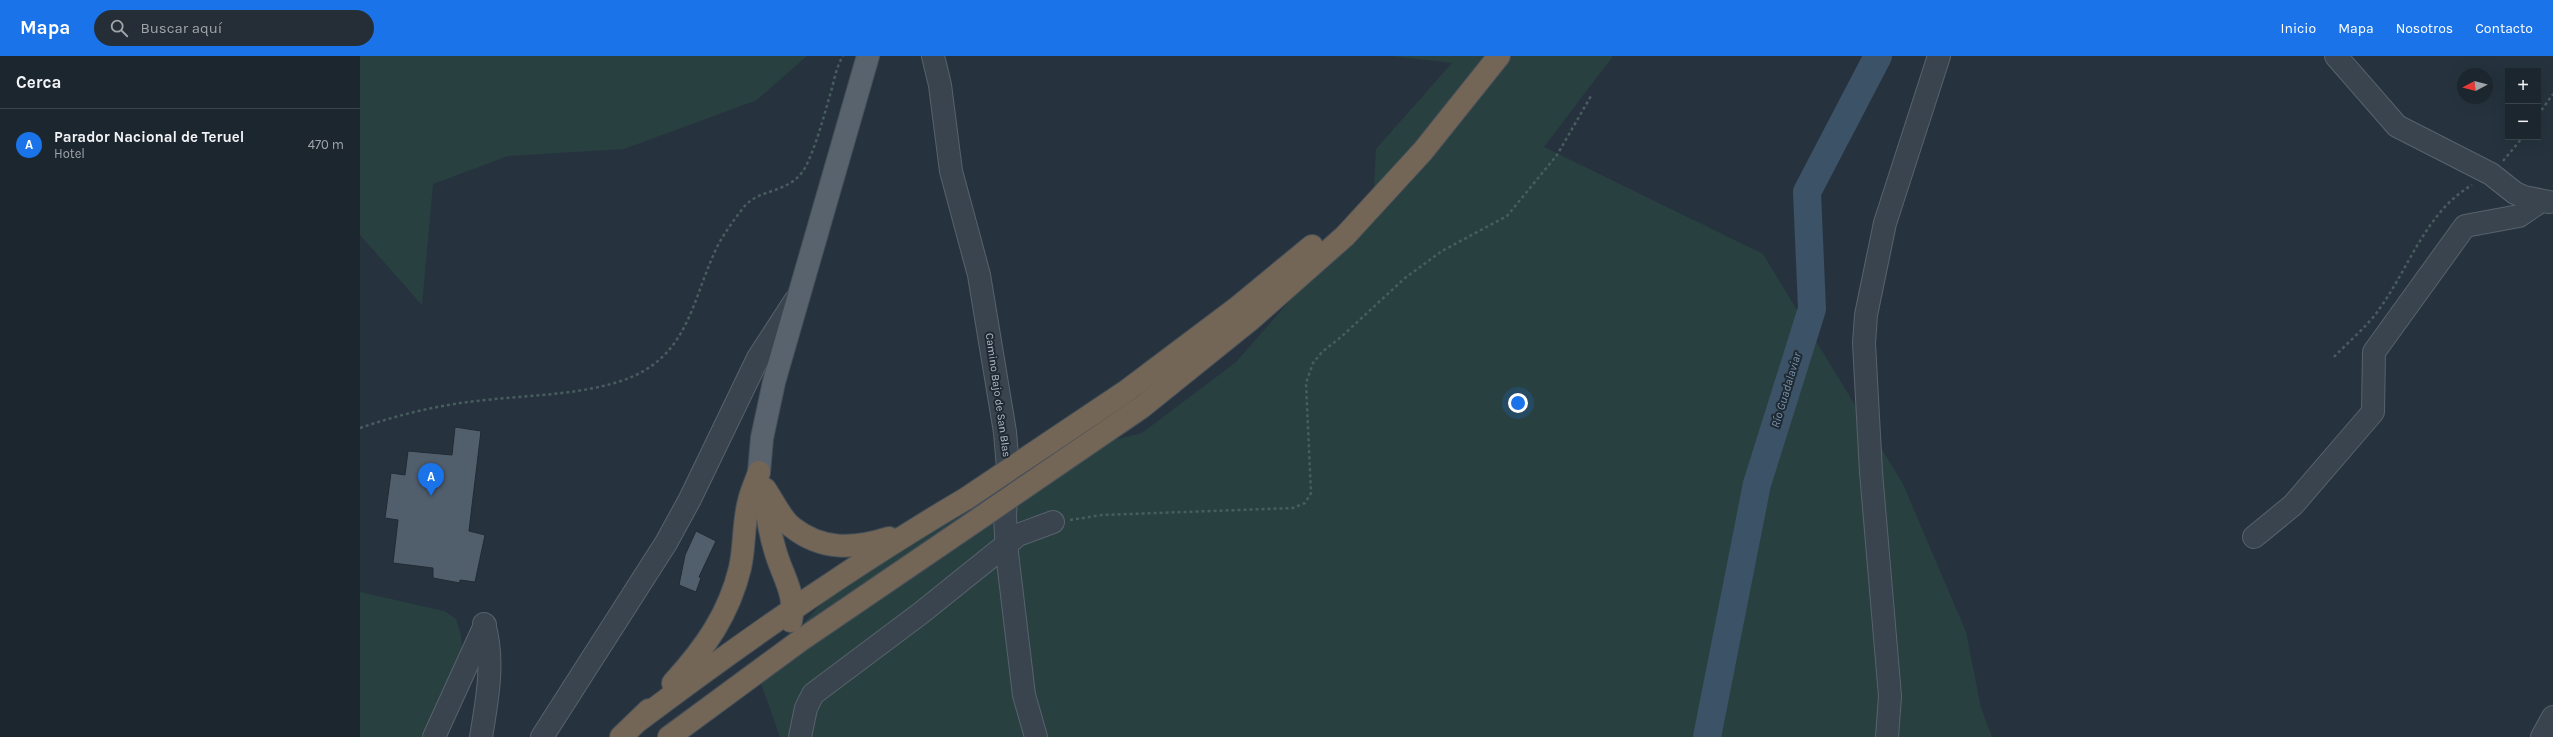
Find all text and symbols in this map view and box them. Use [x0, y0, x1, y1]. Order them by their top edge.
search box [94, 10, 374, 46]
text: Mapa [20, 17, 70, 39]
icon: search [108, 17, 130, 39]
text: Buscar aquí [140, 19, 222, 37]
text: Inicio [2281, 20, 2316, 37]
text: Mapa [2338, 20, 2374, 37]
text: Nosotros [2396, 20, 2453, 37]
text: Contacto [2475, 20, 2533, 37]
north arrow [2457, 68, 2493, 104]
map controls [2505, 68, 2541, 140]
button: + [2505, 68, 2541, 104]
text: Cerca [16, 72, 61, 92]
button: − [2505, 104, 2541, 140]
text: Parador Nacional de Teruel [54, 128, 244, 146]
text: A [25, 137, 33, 152]
text: 470 m [308, 137, 344, 152]
text: Hotel [54, 146, 85, 161]
street label: Camino Bajo de San Blas [983, 332, 1013, 458]
water label: Río Guadalaviar [1768, 350, 1804, 429]
your location [1508, 393, 1528, 413]
pin: A [418, 463, 444, 496]

